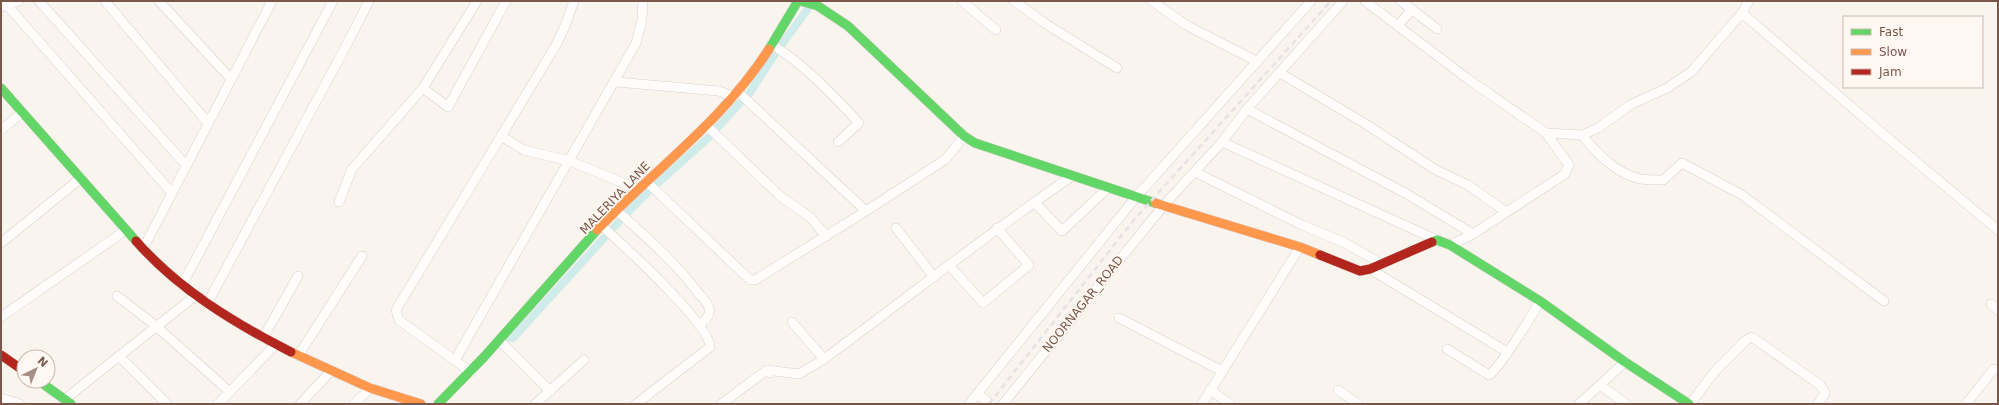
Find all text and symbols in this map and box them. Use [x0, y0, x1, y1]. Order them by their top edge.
legend [1843, 16, 1983, 88]
text: Fast [1879, 25, 1903, 39]
text: Slow [1879, 45, 1907, 59]
text: Jam [1878, 65, 1902, 79]
street label: MALERIYA LANE [577, 159, 653, 237]
street label: NOORNAGAR_ROAD [1040, 253, 1126, 355]
north arrow [16, 349, 56, 389]
text: N [35, 354, 50, 370]

